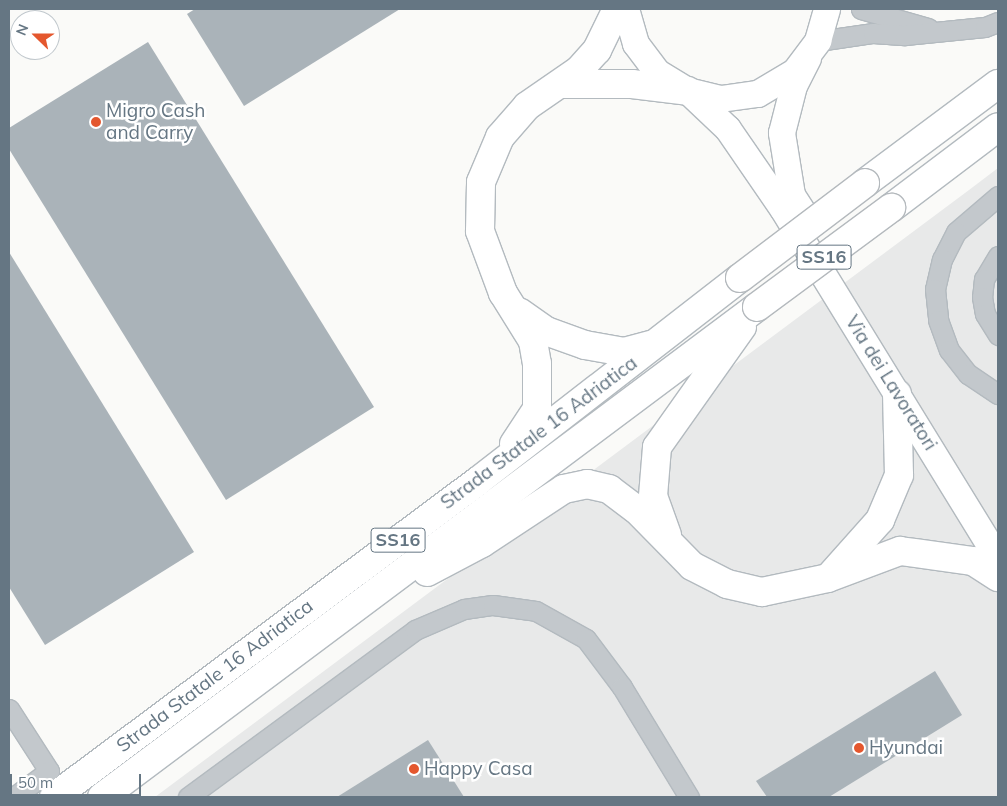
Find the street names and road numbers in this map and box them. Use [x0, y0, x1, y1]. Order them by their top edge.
road number: SS16 [796, 242, 852, 272]
street label: Via dei Lavoratori [840, 311, 942, 455]
street label: Strada Statale 16 Adriatica [436, 352, 642, 514]
road number: SS16 [370, 524, 426, 556]
street label: Strada Statale 16 Adriatica [112, 595, 318, 757]

